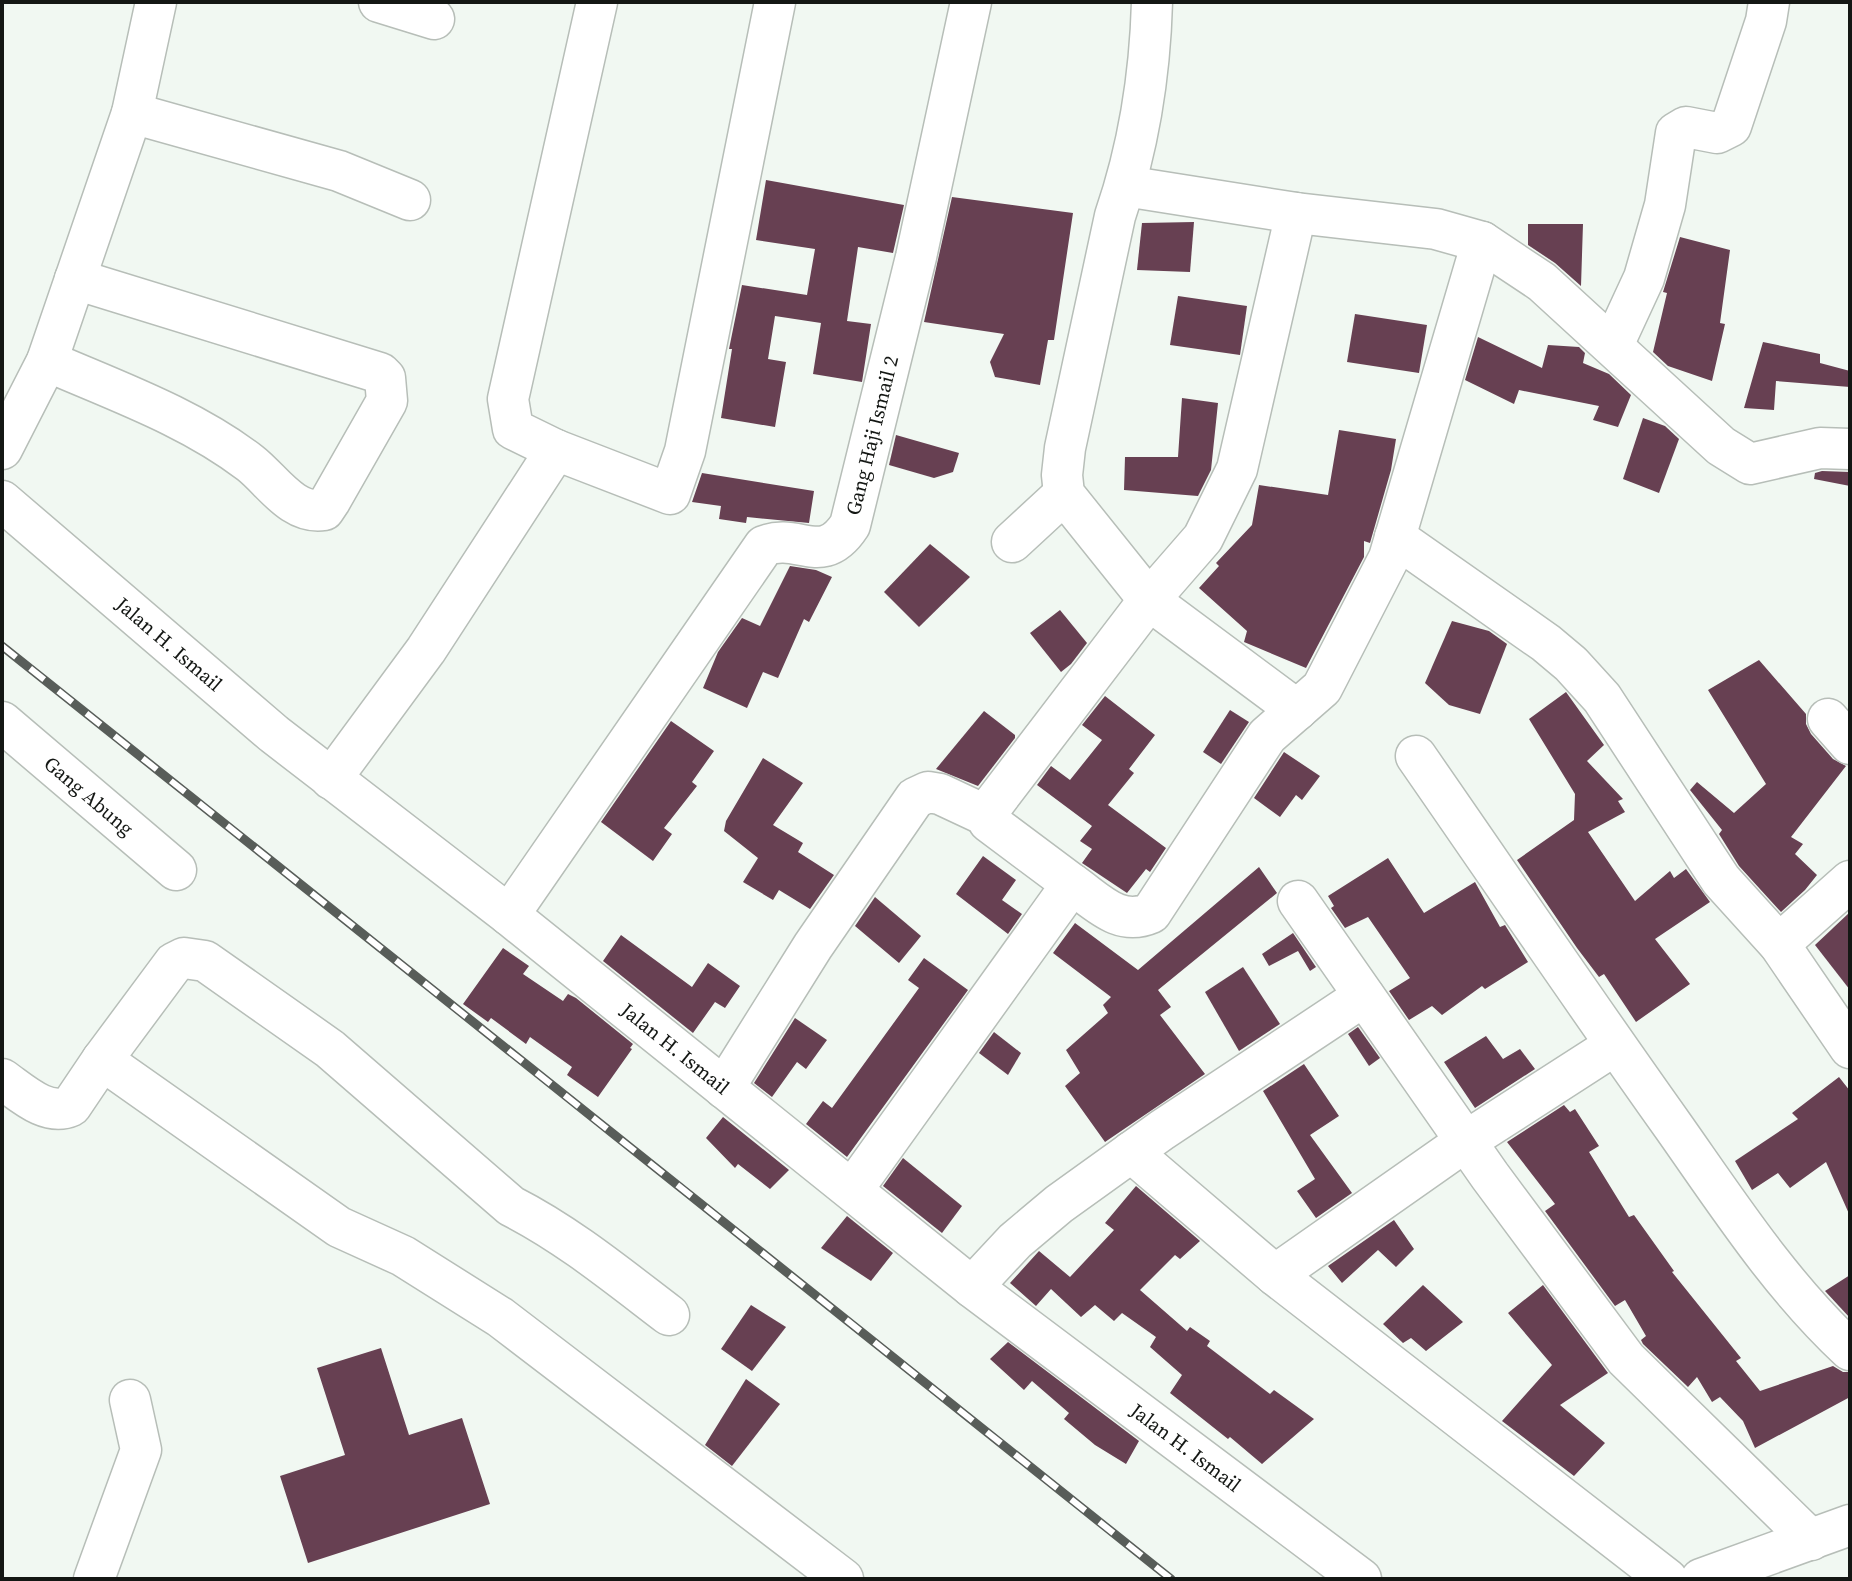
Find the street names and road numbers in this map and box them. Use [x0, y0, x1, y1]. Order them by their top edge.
street label: Gang Haji Ismail 2 [839, 353, 905, 518]
street label: Jalan H. Ismail [109, 590, 228, 698]
street label: Gang Abung [38, 750, 140, 842]
street label: Jalan H. Ismail [614, 996, 736, 1101]
street label: Jalan H. Ismail [1124, 1396, 1247, 1498]

